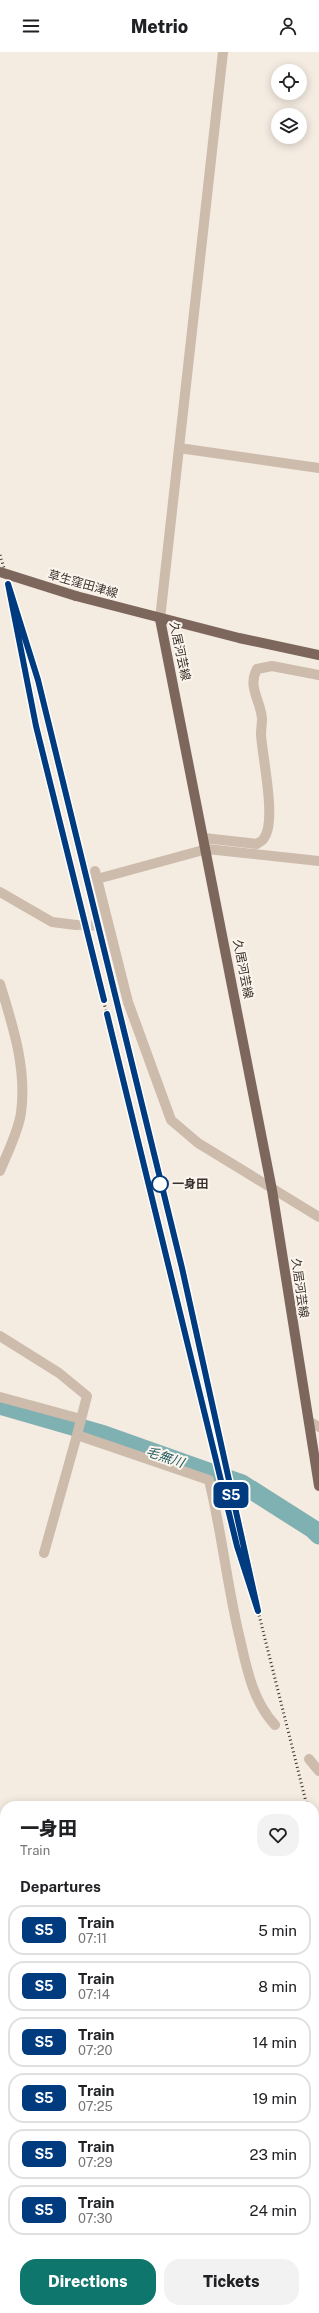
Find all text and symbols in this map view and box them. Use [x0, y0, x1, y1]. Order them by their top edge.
icon: menu [20, 15, 42, 37]
icon: person [277, 15, 299, 37]
text: Metrio [131, 16, 188, 37]
map controls [271, 64, 307, 144]
button: locate [271, 64, 307, 100]
button: layers [271, 108, 307, 144]
street label: 草生窪田津線 [46, 567, 120, 601]
street label: 久居河芸線 [167, 620, 193, 682]
street label: 久居河芸線 [230, 938, 256, 1000]
marker: 一身田 [151, 1175, 169, 1193]
place label: 一身田 [172, 1177, 208, 1191]
street label: 久居河芸線 [289, 1257, 311, 1319]
water label: 毛無川 [144, 1444, 188, 1471]
line badge: S5 [213, 1482, 249, 1508]
text: S5 [221, 1487, 241, 1503]
button: heart [257, 1814, 299, 1856]
text: 一身田 [20, 1817, 77, 1839]
text: Train [20, 1843, 50, 1858]
text: Departures [20, 1878, 101, 1895]
text: Train [78, 1914, 114, 1931]
text: S5 [34, 1922, 54, 1938]
text: 5 min [258, 1922, 297, 1939]
text: 07:11 [78, 1931, 107, 1946]
text: Train [78, 1970, 114, 1987]
text: S5 [34, 1978, 54, 1994]
text: 8 min [258, 1978, 297, 1995]
text: 07:14 [78, 1987, 110, 2002]
text: Train [78, 2026, 114, 2043]
text: S5 [34, 2034, 54, 2050]
text: 14 min [252, 2034, 297, 2051]
text: 07:20 [78, 2043, 112, 2058]
text: Train [78, 2082, 114, 2099]
text: S5 [34, 2090, 54, 2106]
text: 19 min [252, 2090, 297, 2107]
text: 07:25 [78, 2099, 113, 2114]
text: Train [78, 2138, 114, 2155]
text: S5 [34, 2146, 54, 2162]
text: 23 min [250, 2146, 297, 2163]
text: 07:29 [78, 2155, 113, 2170]
text: Train [78, 2194, 114, 2211]
text: S5 [34, 2202, 54, 2218]
text: 24 min [250, 2202, 297, 2219]
text: 07:30 [78, 2211, 113, 2226]
button: Directions [20, 2259, 156, 2305]
button: Tickets [164, 2259, 299, 2305]

